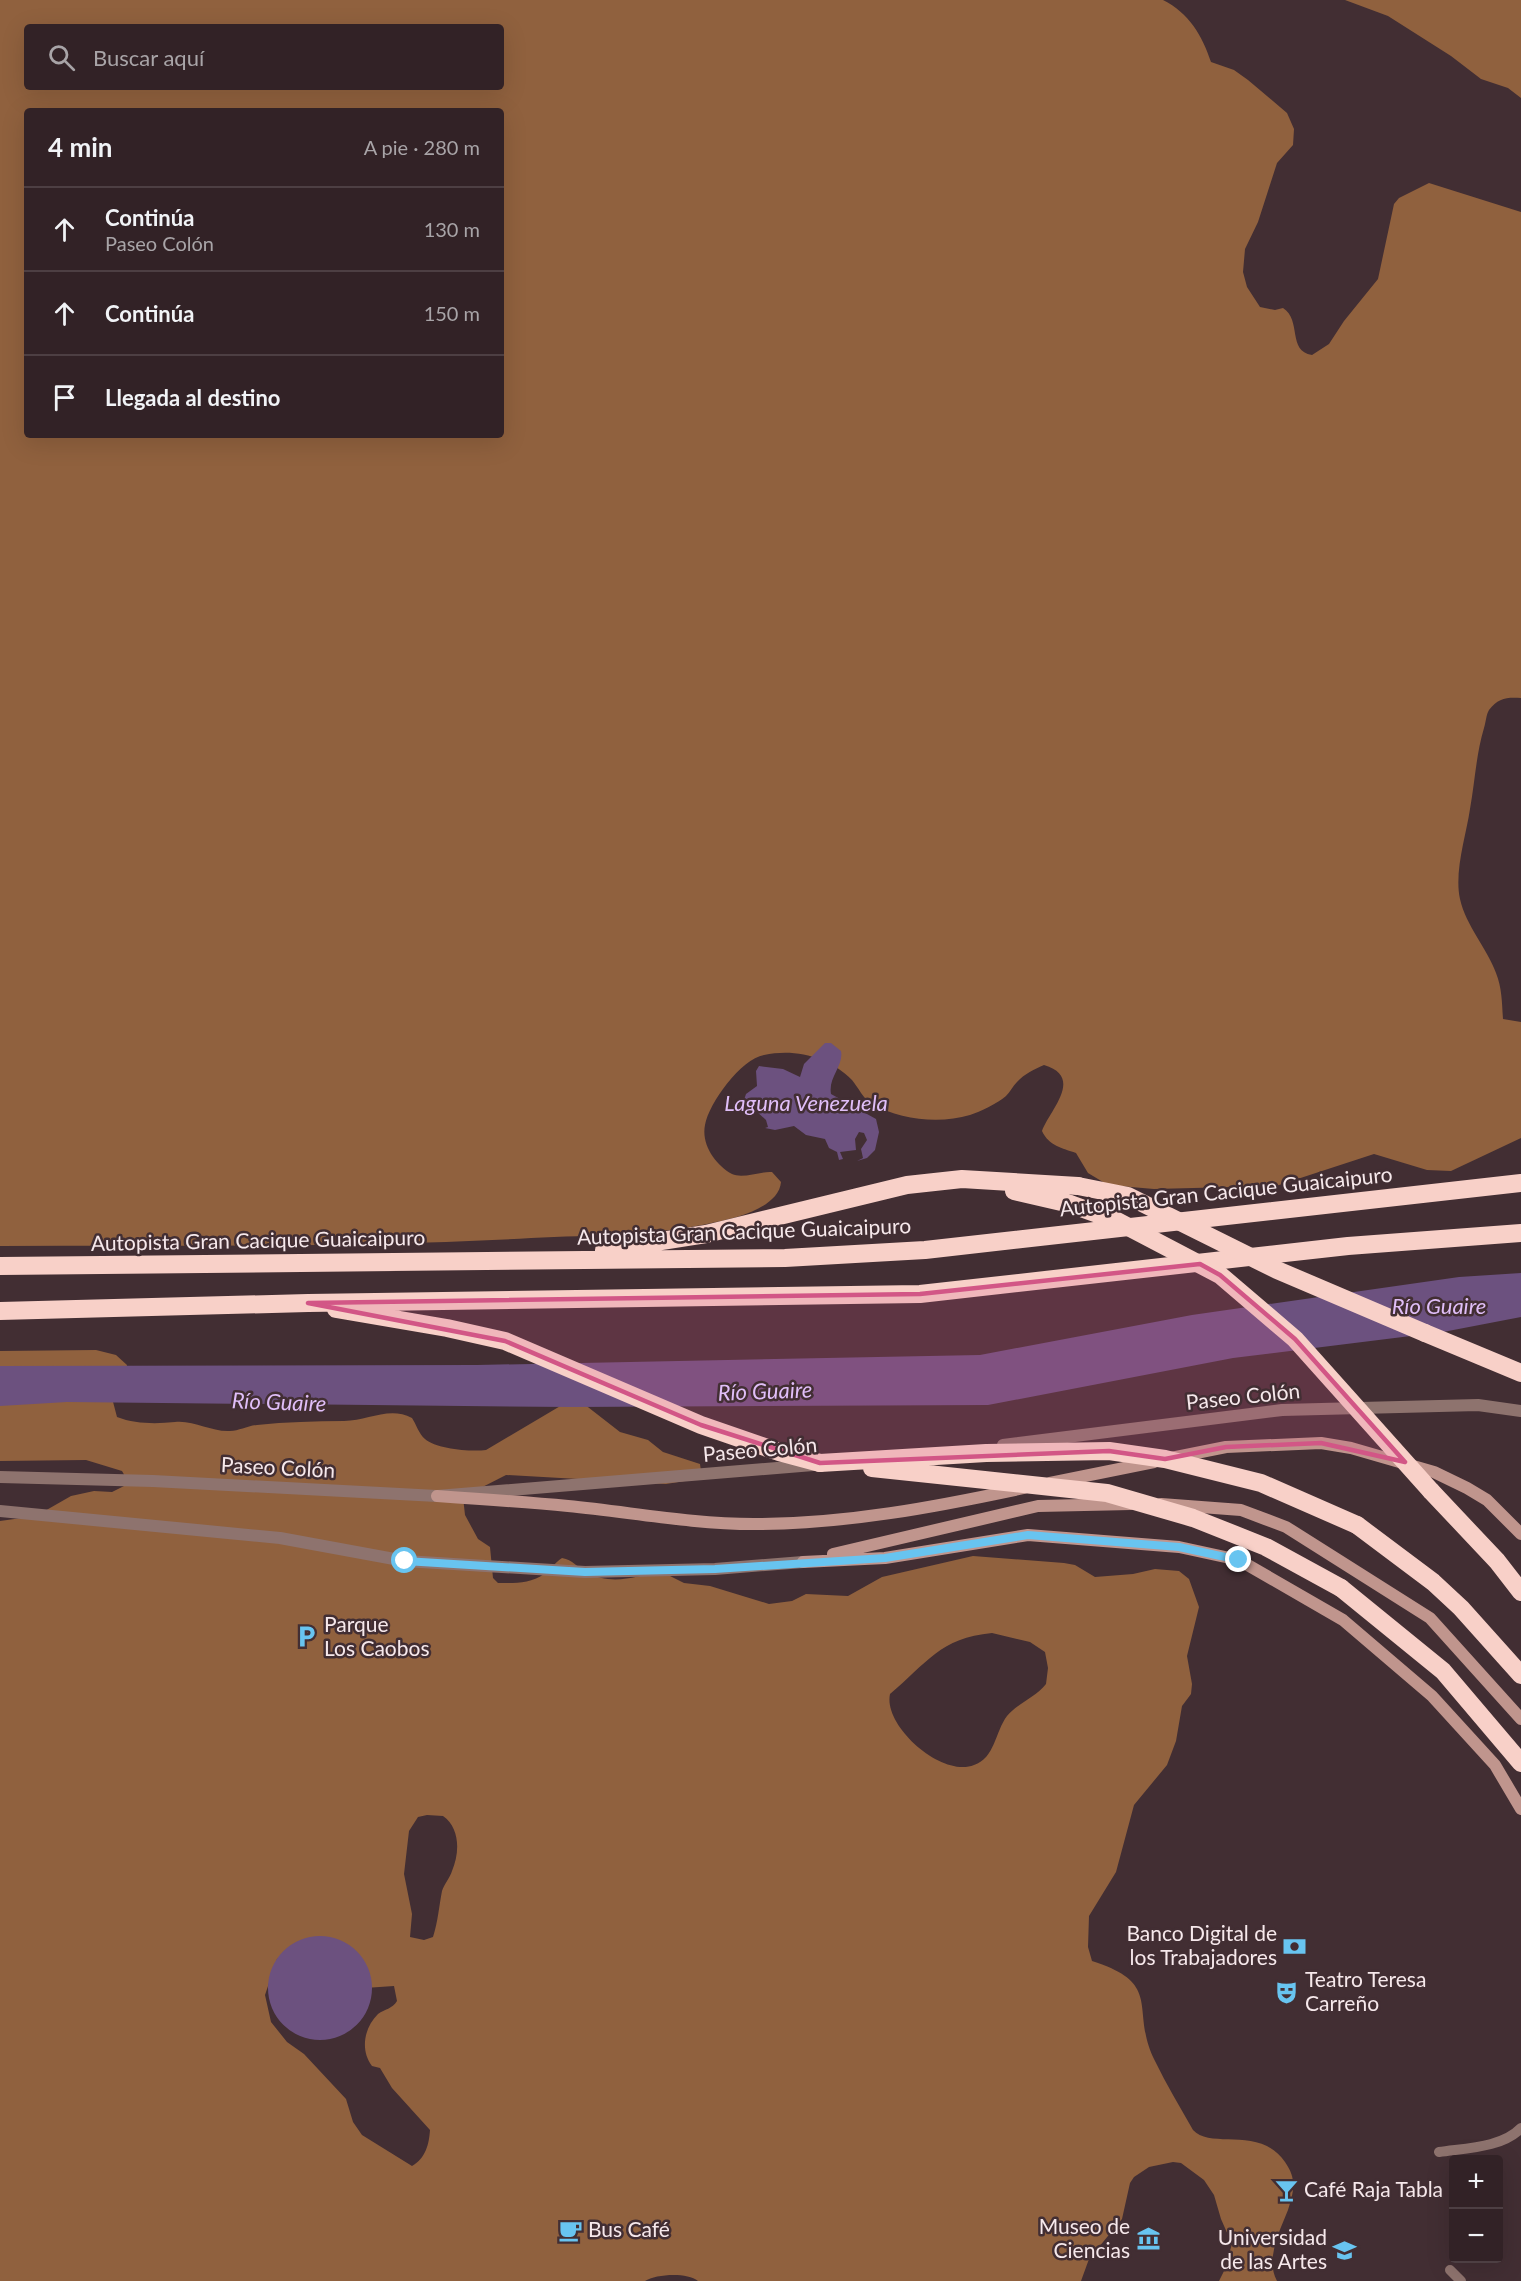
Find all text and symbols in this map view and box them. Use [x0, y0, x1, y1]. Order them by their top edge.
search box [24, 24, 504, 90]
icon: search [45, 41, 78, 74]
text: Buscar aquí [93, 44, 204, 71]
text: 4 min [48, 131, 112, 163]
text: A pie · 280 m [364, 135, 480, 159]
text: Continúa [105, 204, 194, 231]
icon: ahead [48, 213, 81, 246]
text: 130 m [424, 217, 480, 241]
text: Paseo Colón [105, 231, 214, 255]
icon: ahead [48, 297, 81, 330]
text: Continúa [105, 300, 194, 327]
text: 150 m [424, 301, 480, 325]
icon: arrive [48, 381, 81, 414]
text: Llegada al destino [105, 384, 281, 411]
water label: Laguna Venezuela [724, 1089, 888, 1116]
street label: Autopista Gran Cacique Guaicaipuro [1058, 1161, 1394, 1220]
street label: Autopista Gran Cacique Guaicaipuro [576, 1212, 912, 1249]
street label: Autopista Gran Cacique Guaicaipuro [91, 1224, 425, 1255]
water label: Río Guaire [1392, 1292, 1486, 1319]
water label: Río Guaire [717, 1375, 813, 1406]
street label: Paseo Colón [1185, 1377, 1301, 1414]
water label: Río Guaire [231, 1386, 327, 1417]
street label: Paseo Colón [702, 1431, 818, 1466]
street label: Paseo Colón [220, 1451, 336, 1482]
route end [1225, 1546, 1251, 1572]
route start [391, 1547, 417, 1573]
place label: Parque Los Caobos [324, 1611, 430, 1660]
parking icon: Parque Los Caobos [293, 1624, 319, 1650]
place label: Banco Digital de los Trabajadores [1126, 1920, 1277, 1969]
bank icon: Banco Digital de los Trabajadores [1282, 1933, 1308, 1959]
place label: Teatro Teresa Carreño [1305, 1966, 1426, 2015]
theatre icon: Teatro Teresa Carreño [1274, 1979, 1300, 2005]
map controls [1449, 2155, 1503, 2263]
button: + [1449, 2155, 1503, 2209]
place label: Café Raja Tabla [1304, 2176, 1443, 2201]
bar icon: Café Raja Tabla [1273, 2177, 1299, 2203]
button: − [1449, 2209, 1503, 2263]
place label: Museo de Ciencias [1039, 2213, 1130, 2262]
place label: Bus Café [588, 2216, 670, 2241]
cafe icon: Bus Café [557, 2217, 583, 2243]
place label: Universidad de las Artes [1218, 2224, 1327, 2273]
museum icon: Museo de Ciencias [1135, 2226, 1161, 2252]
school or university icon: Universidad de las Artes [1332, 2237, 1358, 2263]

